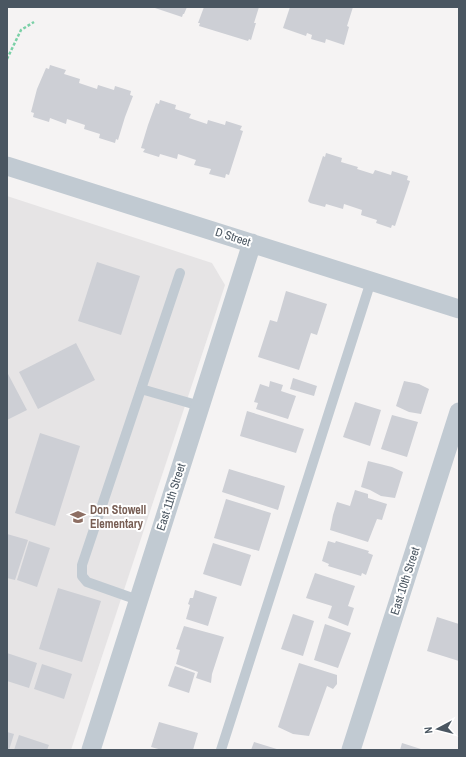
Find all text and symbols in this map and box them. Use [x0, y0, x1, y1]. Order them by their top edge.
street label: D Street [213, 224, 253, 250]
street label: East 11th Street [153, 461, 189, 533]
place label: Don Stowell Elementary [90, 502, 147, 532]
school or university icon: Don Stowell Elementary [69, 508, 87, 526]
street label: East 10th Street [386, 545, 424, 617]
north arrow [418, 709, 458, 749]
text: N [421, 726, 435, 734]

